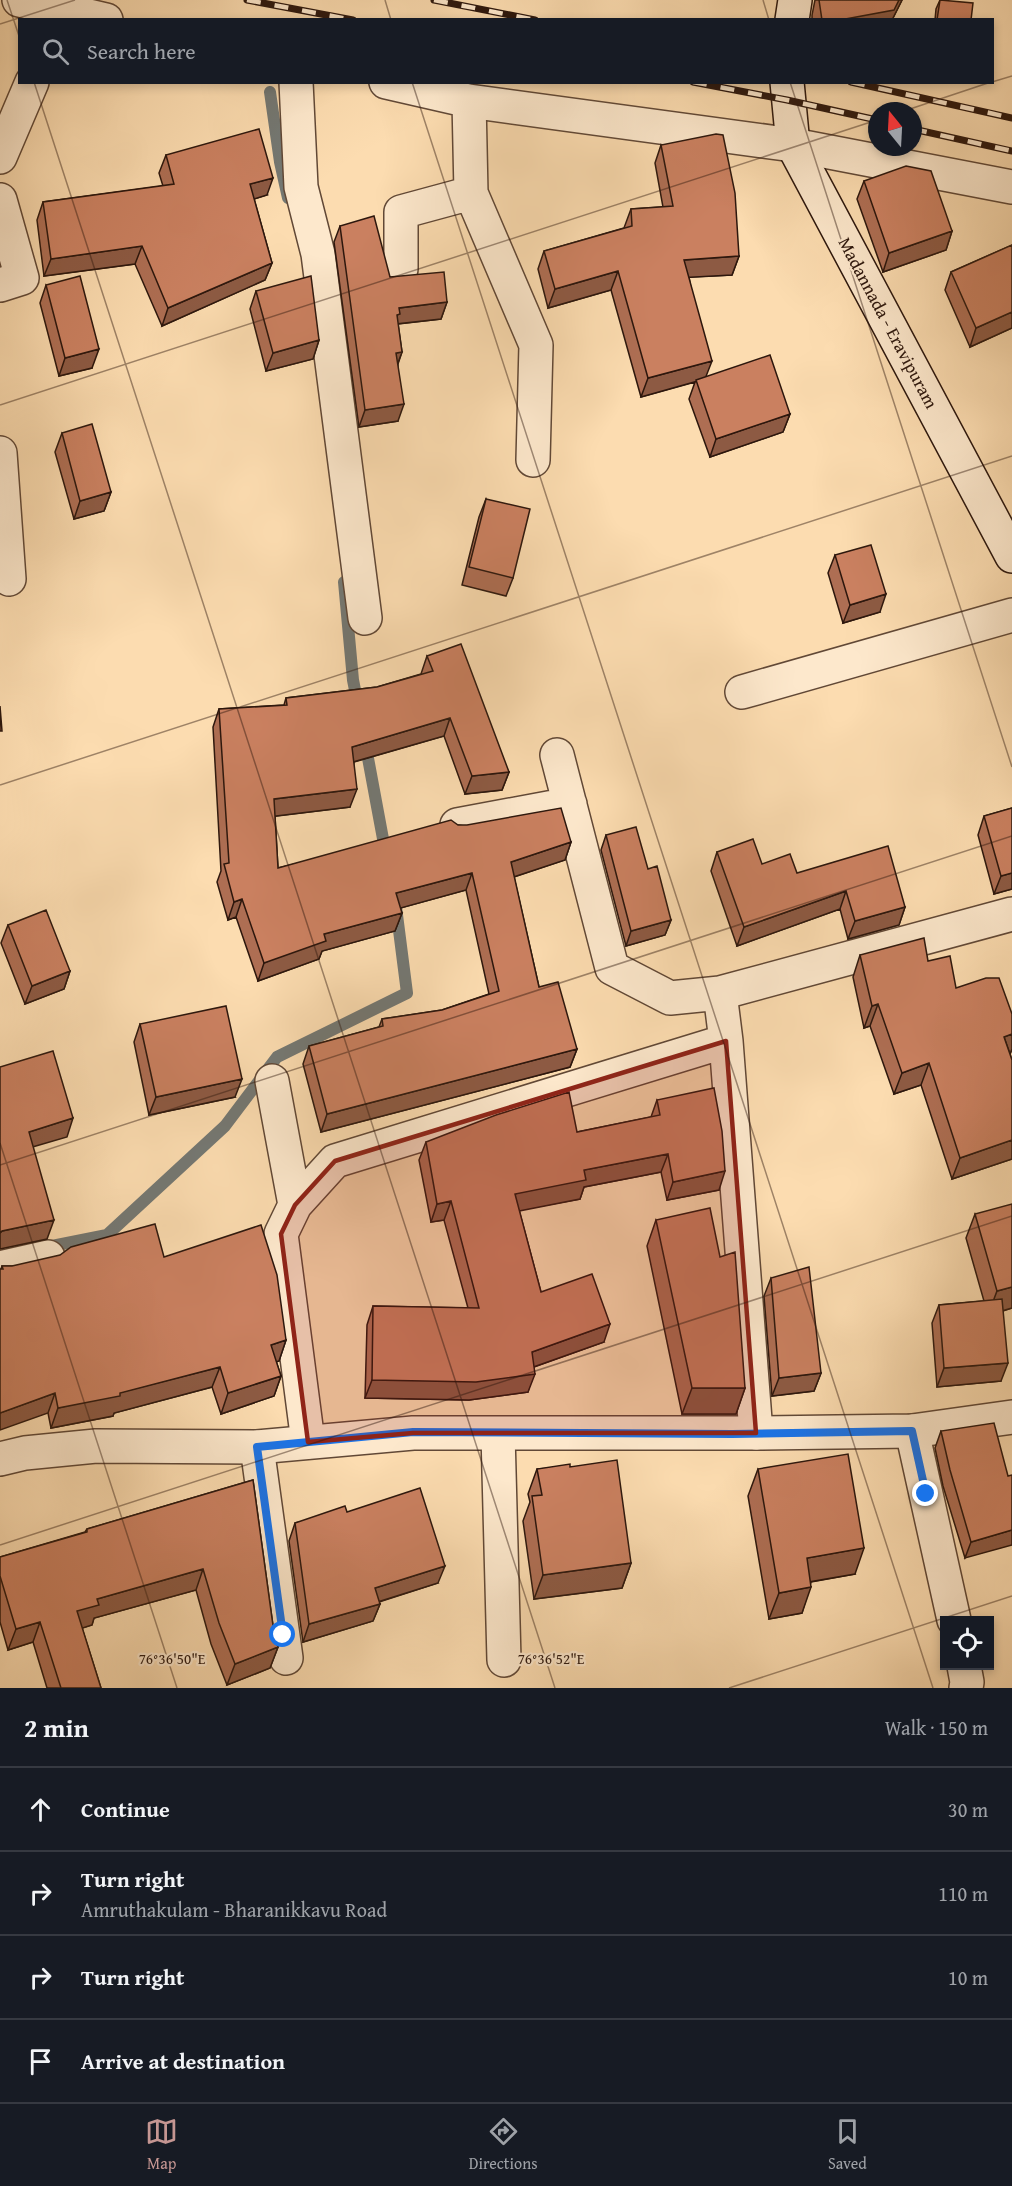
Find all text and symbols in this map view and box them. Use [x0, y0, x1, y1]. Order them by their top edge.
search box [18, 18, 994, 84]
icon: search [39, 35, 72, 68]
text: Search here [87, 35, 196, 67]
north arrow [868, 102, 922, 156]
street label: Madannada - Eravipuram [832, 232, 945, 414]
route end [912, 1480, 938, 1506]
map controls [940, 1616, 994, 1670]
button: locate [940, 1616, 994, 1670]
route start [269, 1621, 295, 1647]
text: 76°36'50"E [139, 1648, 206, 1669]
text: 76°36'52"E [518, 1648, 585, 1669]
text: 2 min [24, 1708, 89, 1747]
text: Walk · 150 m [885, 1713, 988, 1742]
icon: ahead [24, 1793, 57, 1826]
text: Continue [81, 1793, 170, 1825]
text: 30 m [948, 1795, 988, 1824]
text: Turn right [81, 1863, 184, 1895]
icon: right [24, 1877, 57, 1910]
text: 110 m [938, 1879, 988, 1908]
text: Amruthakulam - Bharanikkavu Road [81, 1895, 387, 1924]
icon: right [24, 1961, 57, 1994]
text: Turn right [81, 1961, 184, 1993]
text: 10 m [948, 1963, 988, 1992]
icon: arrive [24, 2045, 57, 2078]
text: Arrive at destination [81, 2045, 285, 2077]
tab: Map [145, 2115, 178, 2175]
tab: Directions [469, 2115, 538, 2175]
tab: Saved [828, 2115, 867, 2175]

